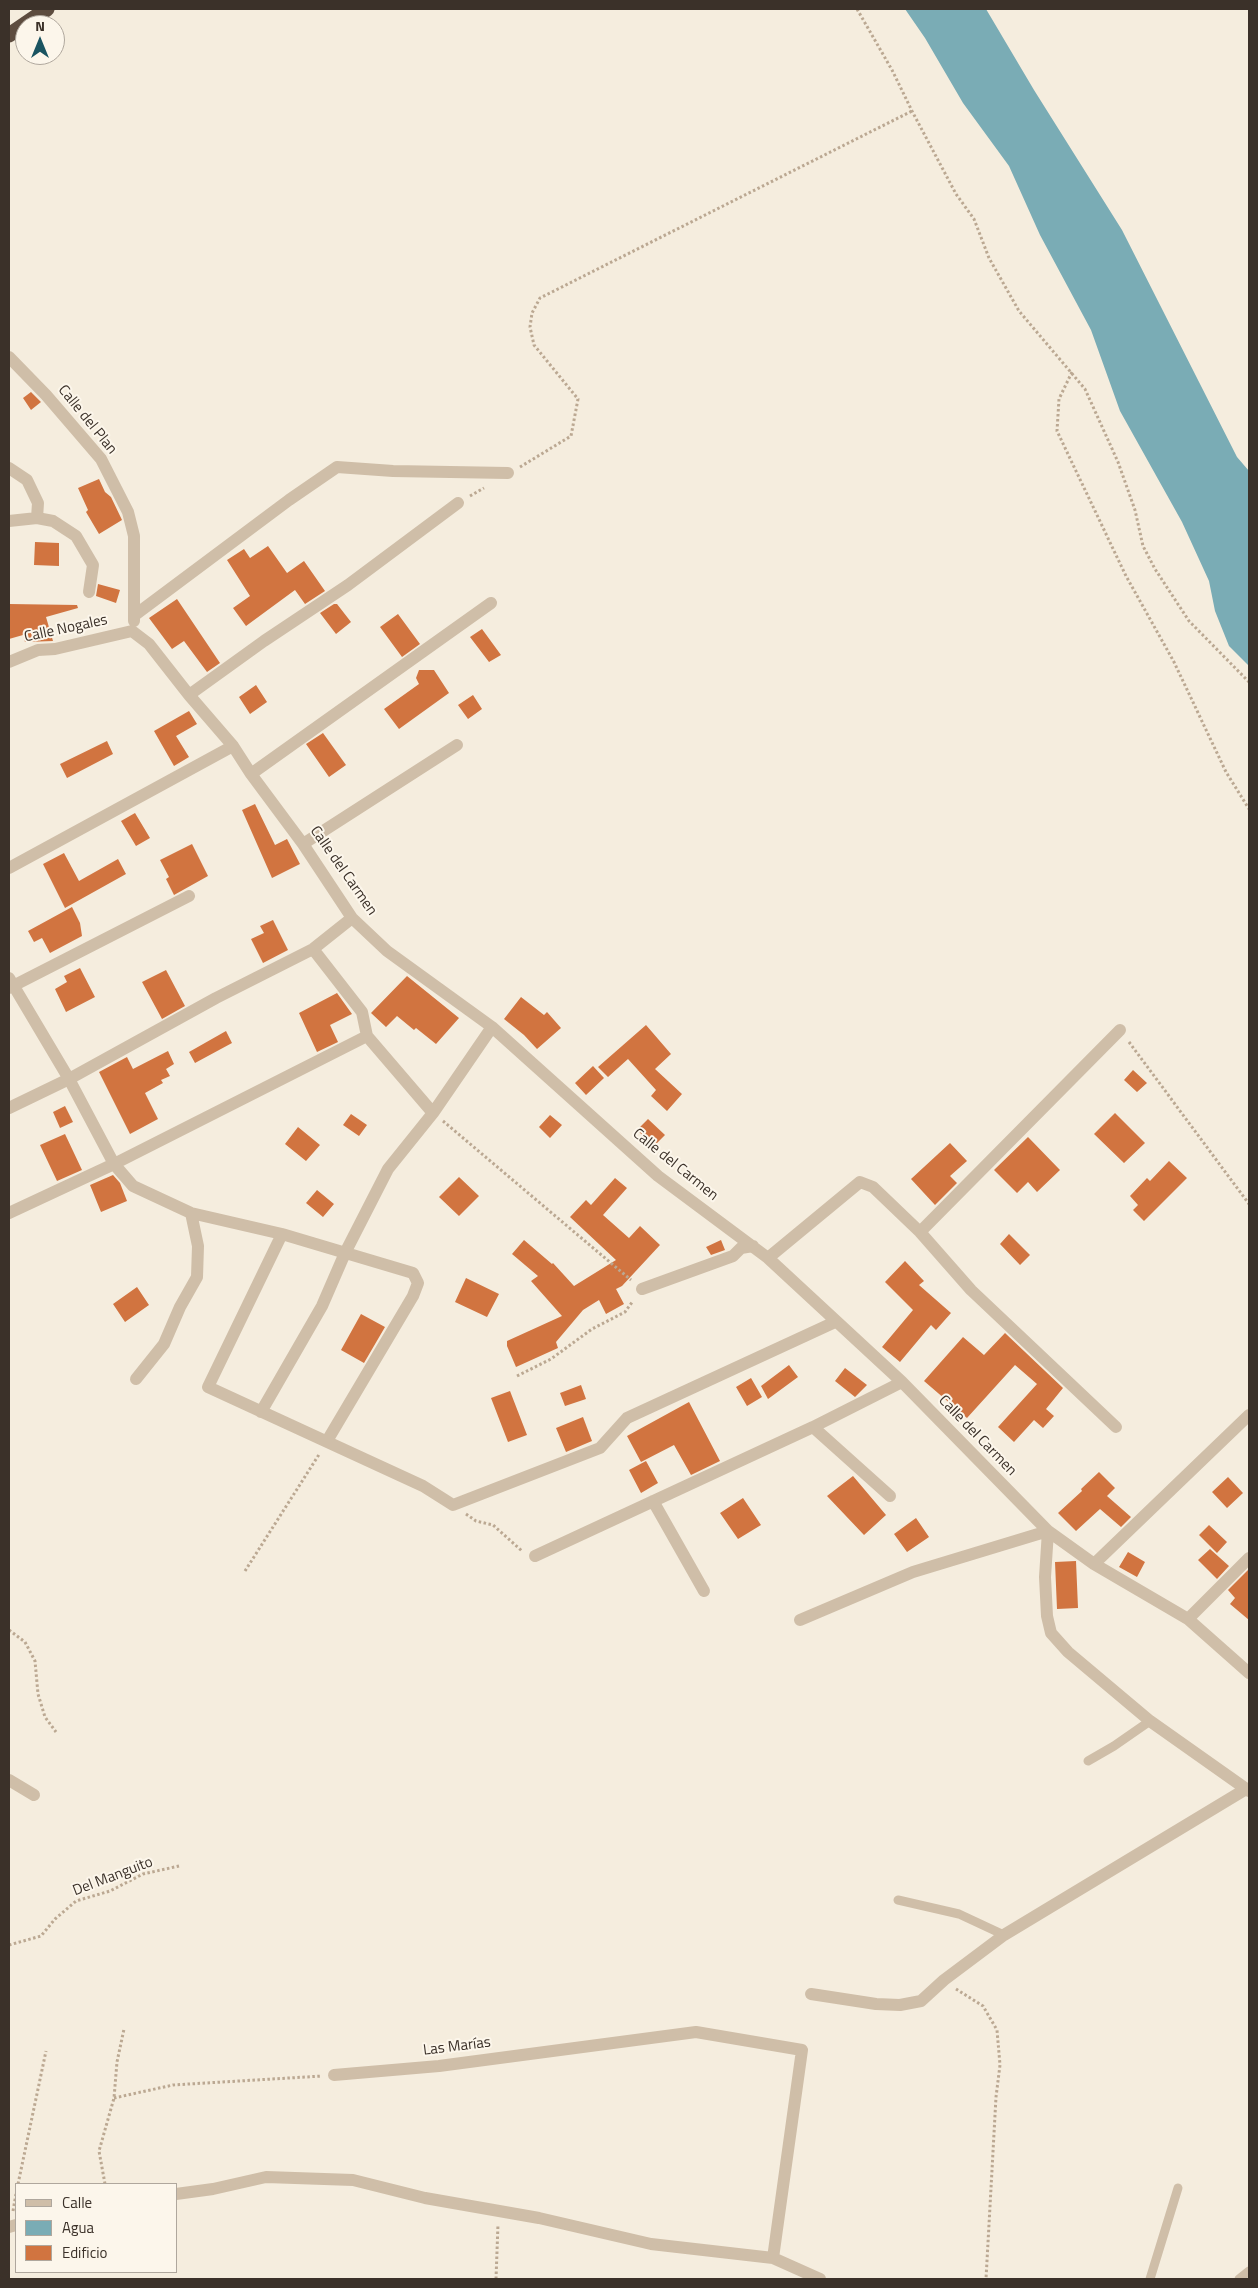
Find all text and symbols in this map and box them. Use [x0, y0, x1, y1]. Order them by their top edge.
north arrow [15, 15, 65, 65]
text: N [35, 15, 45, 36]
street label: Calle del Plan [54, 382, 120, 458]
street label: Calle Nogales [23, 611, 109, 647]
street label: Calle del Carmen [306, 823, 380, 919]
street label: Calle del Carmen [629, 1125, 721, 1205]
street label: Calle del Carmen [934, 1392, 1020, 1480]
street label: Del Manguito [70, 1853, 156, 1901]
street label: Las Marías [422, 2034, 492, 2060]
legend [15, 2183, 178, 2273]
text: Calle [62, 2191, 92, 2214]
text: Agua [62, 2216, 94, 2239]
text: Edificio [62, 2241, 107, 2264]

